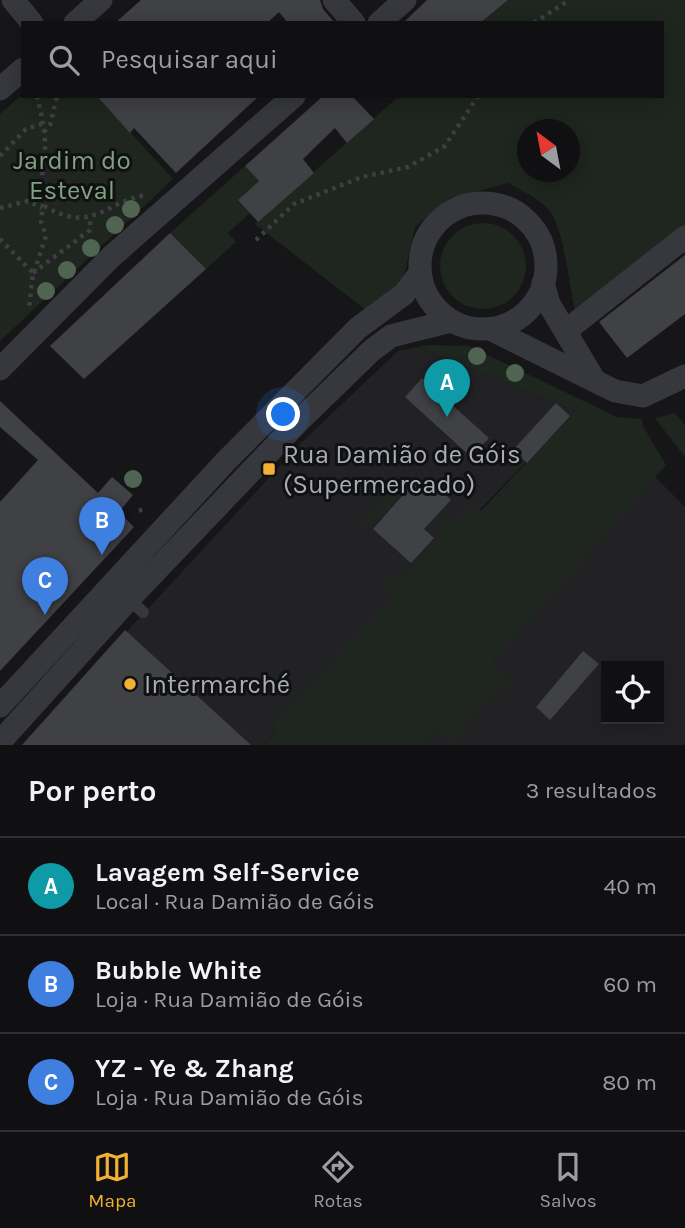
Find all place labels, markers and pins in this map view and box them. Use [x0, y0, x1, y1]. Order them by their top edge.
pin: A [424, 359, 470, 417]
place label: Rua Damião de Góis (Supermercado) [283, 439, 521, 500]
marker: Rua Damião de Góis (Supermercado) [261, 461, 277, 477]
pin: B [79, 497, 125, 555]
pin: C [22, 557, 68, 615]
place label: Intermarché [144, 669, 290, 700]
marker: Intermarché [122, 676, 138, 692]

